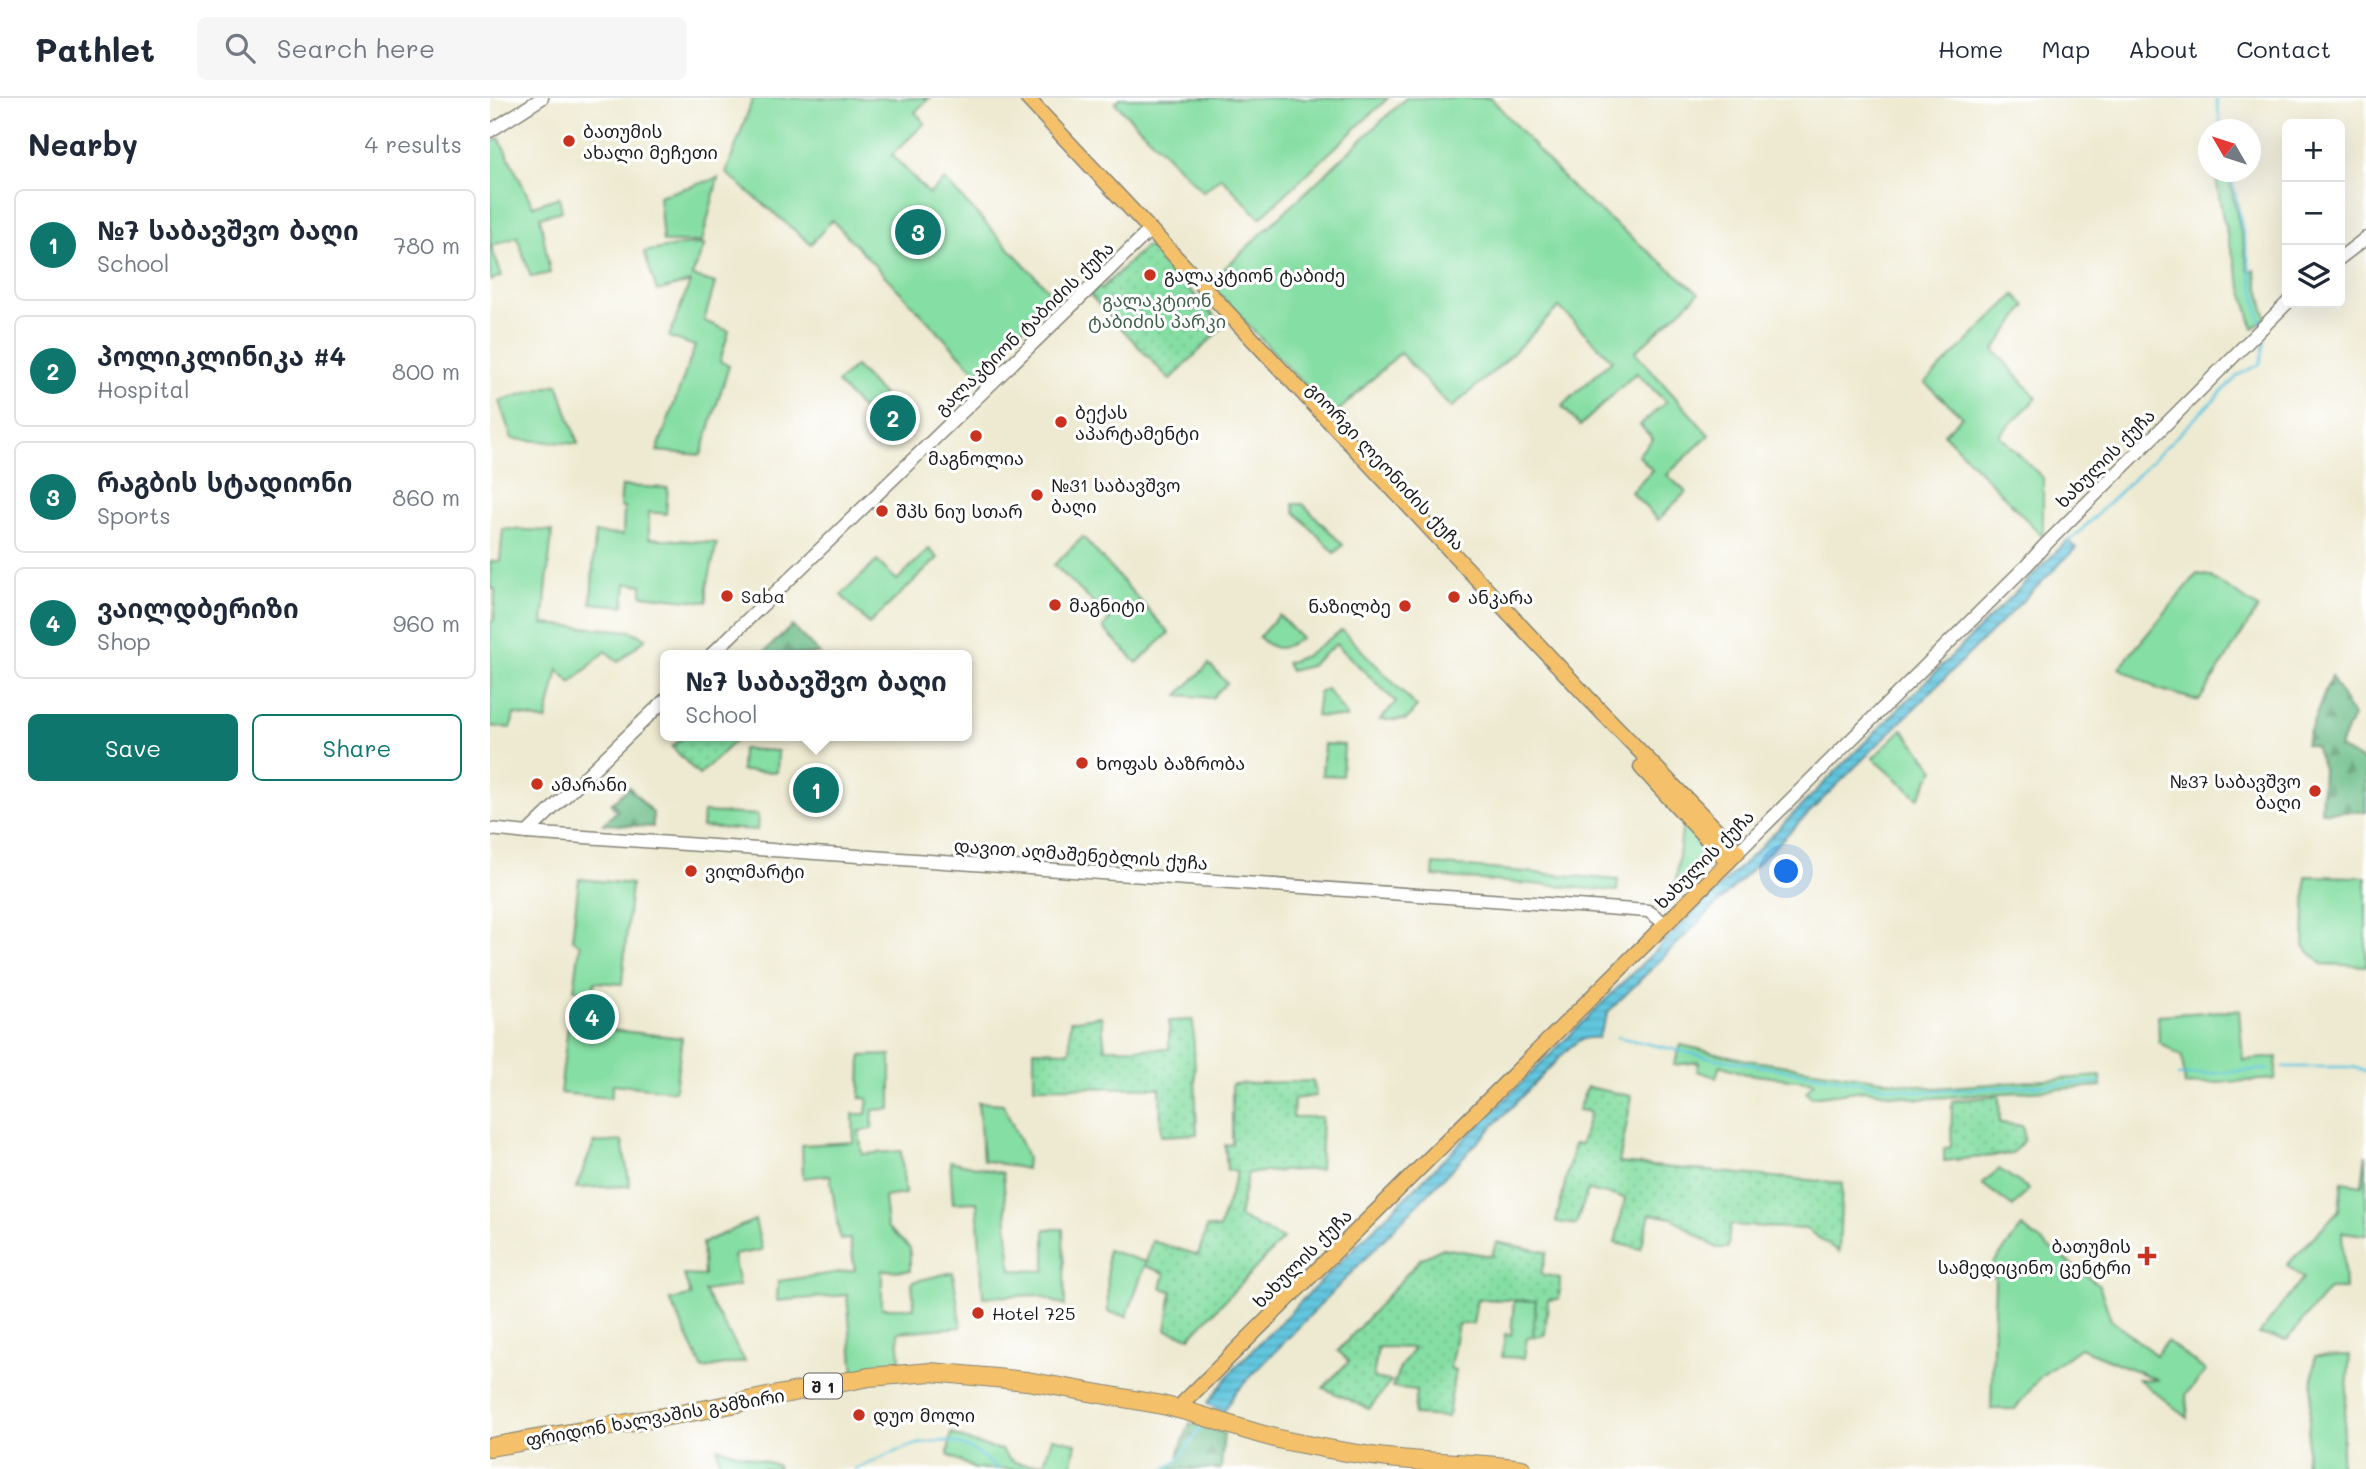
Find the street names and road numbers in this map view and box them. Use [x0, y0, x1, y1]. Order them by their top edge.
street label: გალაკტიონ ტაბიძის ქუჩა [929, 236, 1119, 420]
street label: გიორგი ლეონიძის ქუჩა [1302, 377, 1470, 555]
street label: ხახულის ქუჩა [2050, 403, 2160, 513]
street label: ხახულის ქუჩა [1649, 804, 1759, 914]
street label: დავით აღმაშენებლის ქუჩა [953, 833, 1209, 875]
street label: ხახულის ქუჩა [1247, 1203, 1357, 1313]
road number: შ 1 [804, 1374, 842, 1398]
street label: ფრიდონ ხალვაშის გამზირი [524, 1382, 786, 1452]

